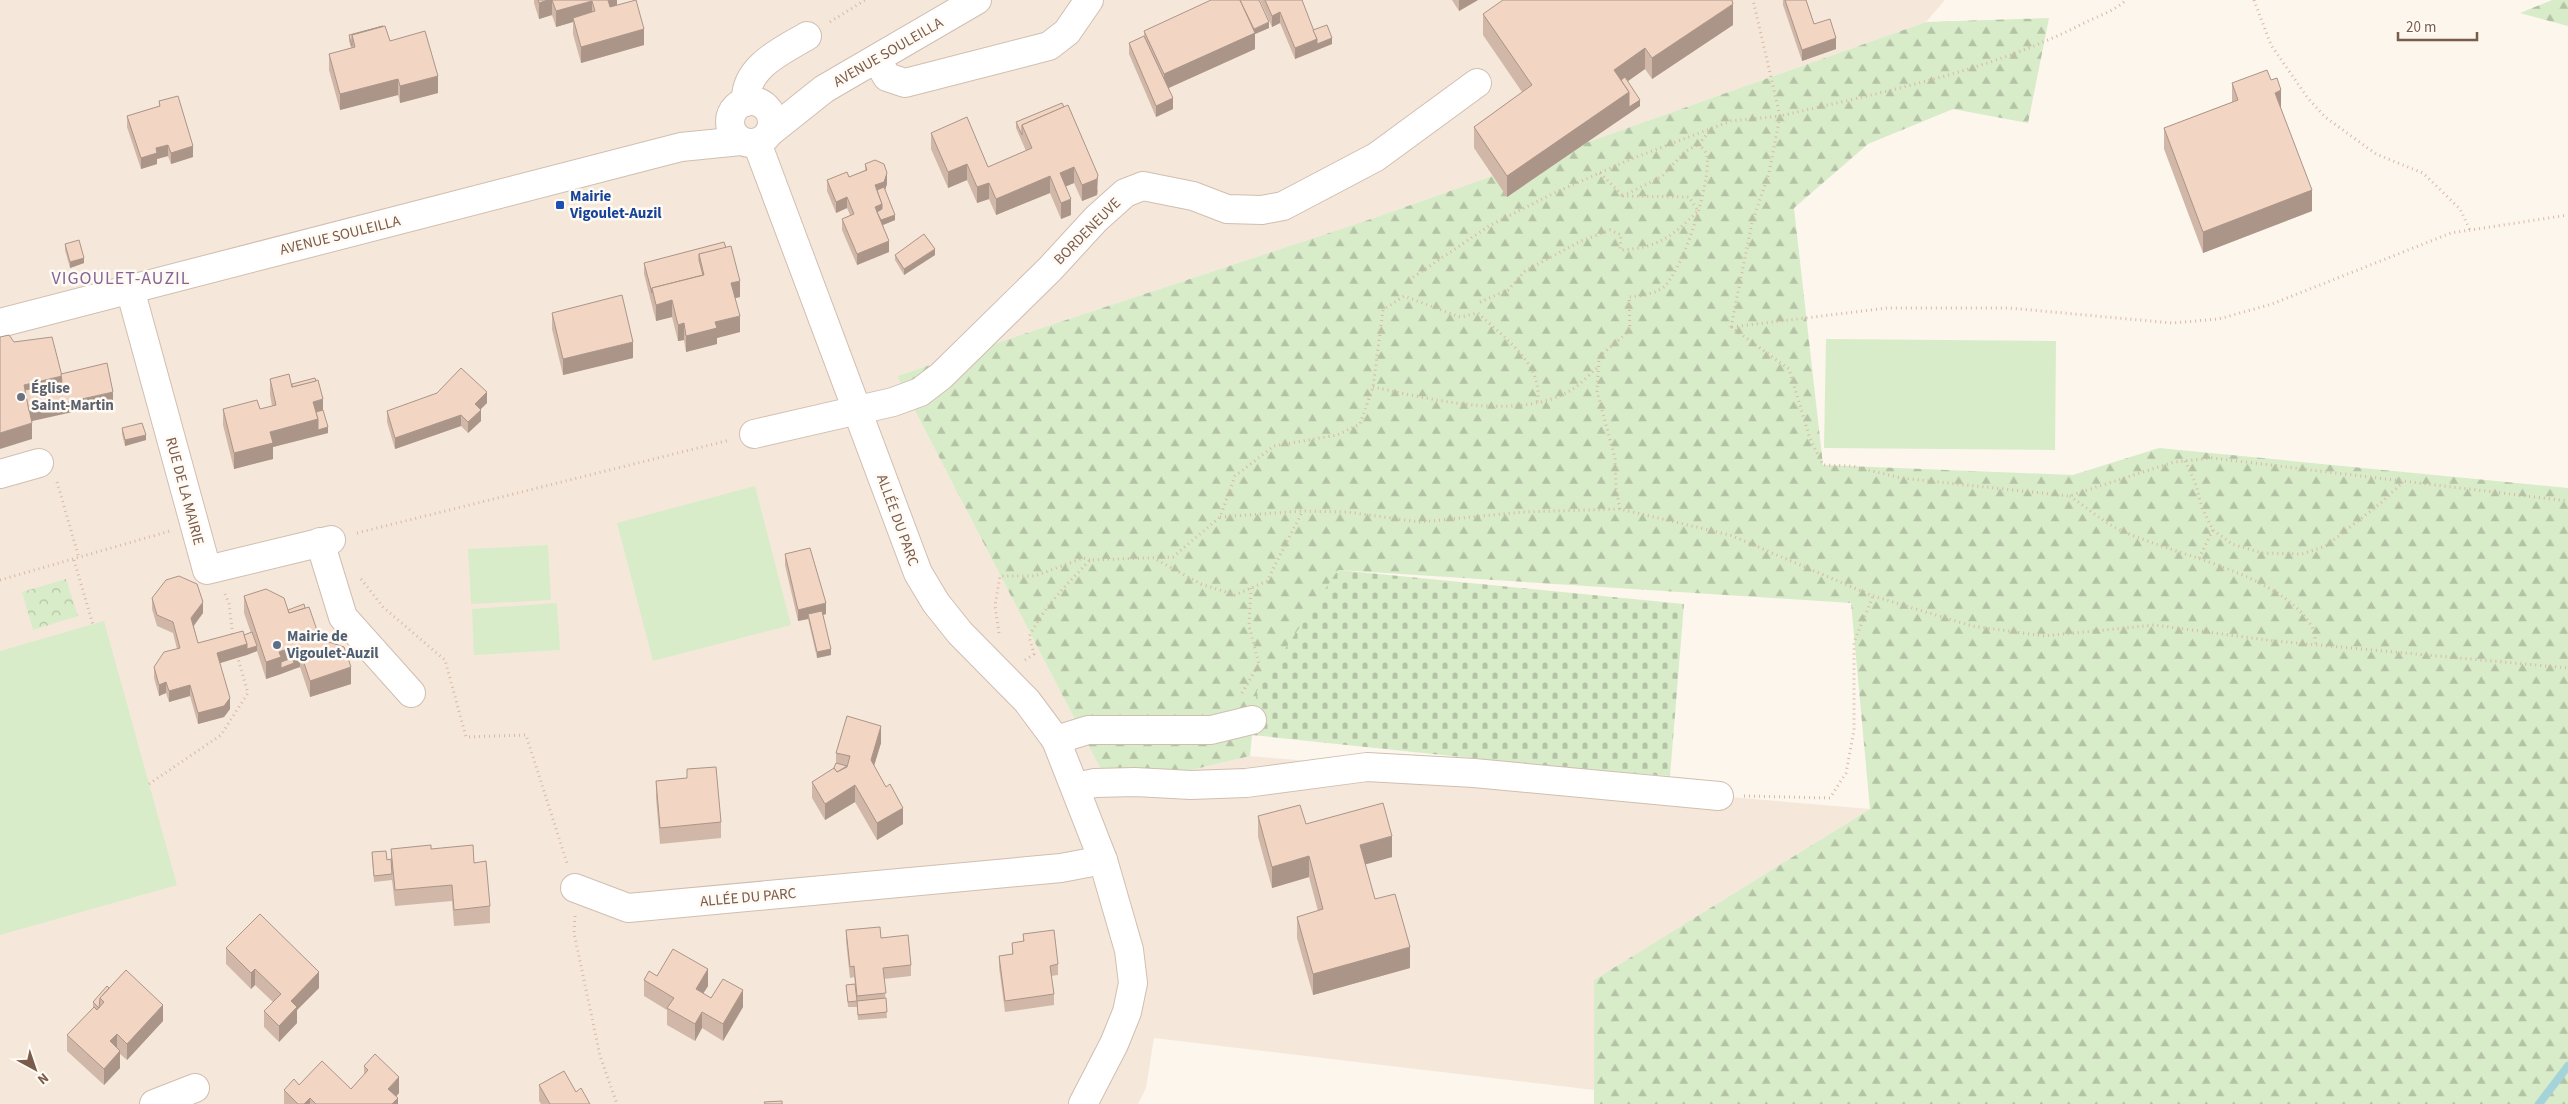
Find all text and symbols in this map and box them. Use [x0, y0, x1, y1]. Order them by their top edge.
scale bar [2398, 10, 2477, 42]
street label: AVENUE SOULEILLA [830, 12, 948, 92]
text: 20 m [2406, 17, 2436, 38]
place label: Mairie Vigoulet-Auzil [569, 186, 662, 224]
street label: BORDENEUVE [1049, 193, 1126, 270]
marker: Mairie Vigoulet-Auzil [554, 199, 566, 211]
street label: AVENUE SOULEILLA [278, 210, 403, 261]
district label: VIGOULET-AUZIL [51, 266, 191, 291]
place label: Église Saint-Martin [31, 378, 114, 416]
marker: Église Saint-Martin [15, 391, 27, 403]
street label: RUE DE LA MAIRIE [160, 435, 209, 548]
street label: ALLÉE DU PARC [871, 471, 924, 569]
place label: Mairie de Vigoulet-Auzil [286, 626, 379, 664]
marker: Mairie de Vigoulet-Auzil [271, 639, 283, 651]
street label: ALLÉE DU PARC [699, 883, 797, 912]
north arrow [10, 1044, 60, 1094]
text: N [33, 1068, 53, 1089]

